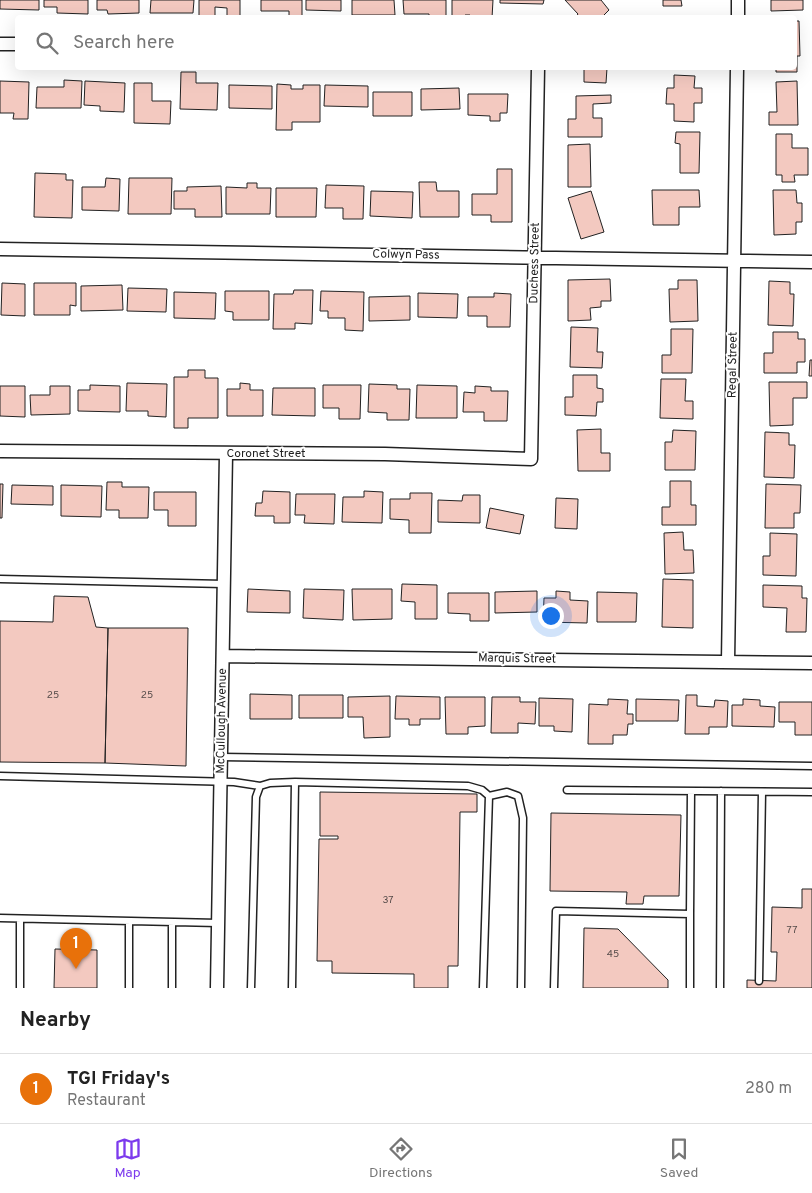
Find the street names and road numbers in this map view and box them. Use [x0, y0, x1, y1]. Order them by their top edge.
street label: Duchess Street [526, 222, 544, 304]
street label: Colwyn Pass [372, 246, 440, 264]
street label: Regal Street [724, 332, 742, 398]
street label: Coronet Street [226, 446, 306, 462]
street label: Marquis Street [478, 650, 556, 668]
street label: McCullough Avenue [213, 668, 231, 774]

